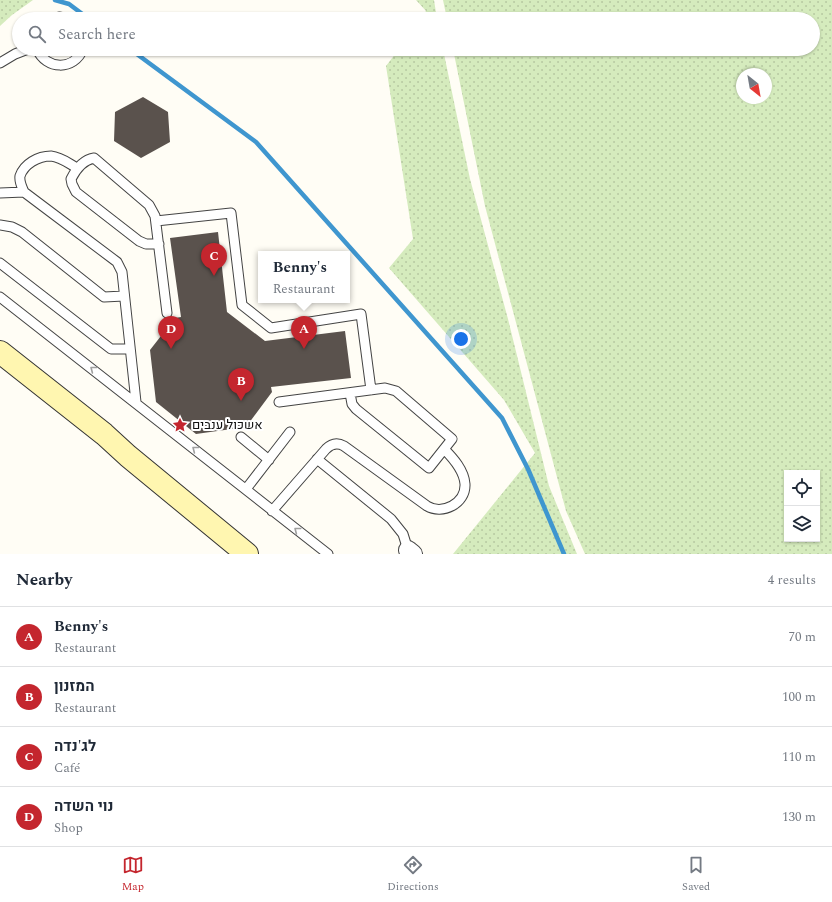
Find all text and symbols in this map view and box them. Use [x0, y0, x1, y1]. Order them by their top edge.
search box [12, 12, 820, 56]
icon: search [26, 23, 48, 45]
text: Search here [58, 23, 136, 46]
north arrow [736, 68, 772, 104]
pin: C [201, 243, 227, 276]
popup [258, 251, 350, 303]
text: Benny's [273, 256, 327, 279]
text: Restaurant [273, 279, 335, 299]
pin: D [158, 316, 184, 349]
pin: A [291, 316, 317, 349]
your location [451, 329, 471, 349]
one-way arrow [90, 367, 97, 374]
pin: B [228, 368, 254, 401]
place label: אשכול ענבים [192, 415, 263, 435]
place icon: אשכול ענבים [171, 416, 189, 434]
one-way arrow [193, 447, 200, 454]
map controls [784, 470, 820, 542]
button: locate [784, 470, 820, 506]
button: layers [784, 506, 820, 542]
one-way arrow [295, 528, 302, 535]
text: Nearby [16, 567, 72, 593]
text: 4 results [768, 570, 816, 590]
text: Benny's [54, 615, 108, 638]
text: A [24, 627, 34, 647]
text: 70 m [789, 627, 816, 647]
text: Restaurant [54, 638, 116, 658]
text: המזנון [54, 675, 95, 698]
text: B [24, 687, 34, 707]
text: 100 m [782, 687, 816, 707]
text: Restaurant [54, 698, 116, 718]
text: לג'נדה [54, 735, 96, 758]
text: C [24, 747, 34, 767]
text: 110 m [782, 747, 816, 767]
text: Café [54, 758, 80, 778]
text: נוי השדה [54, 795, 114, 818]
text: D [24, 807, 34, 827]
text: 130 m [782, 807, 816, 827]
text: Shop [54, 818, 83, 838]
tab: Map [122, 854, 144, 895]
tab: Directions [387, 854, 439, 895]
tab: Saved [682, 854, 710, 895]

